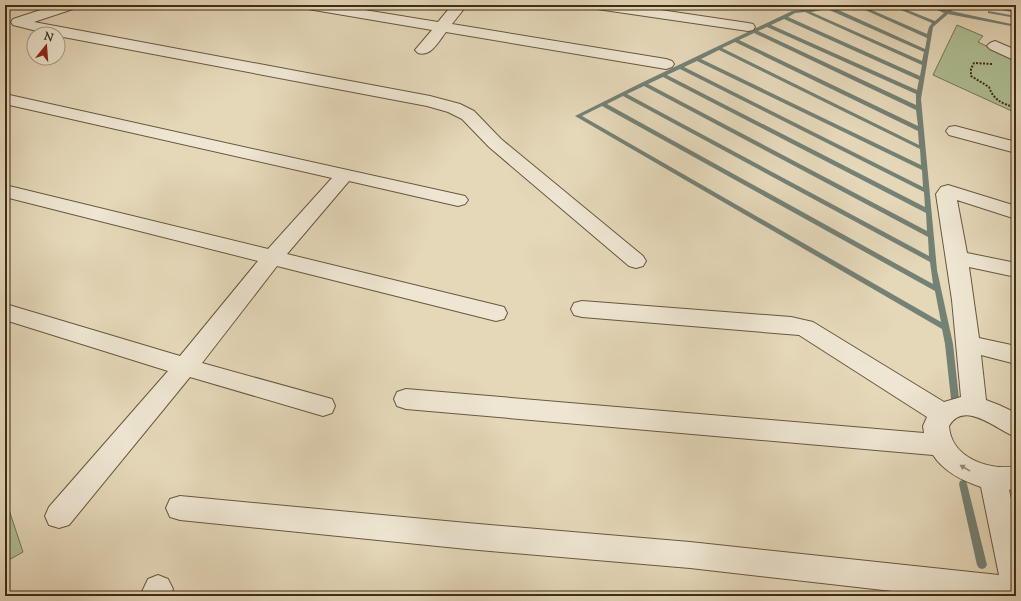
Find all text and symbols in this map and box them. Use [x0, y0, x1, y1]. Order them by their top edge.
north arrow [26, 26, 66, 66]
text: N [41, 28, 55, 46]
one-way arrow [959, 465, 971, 472]

